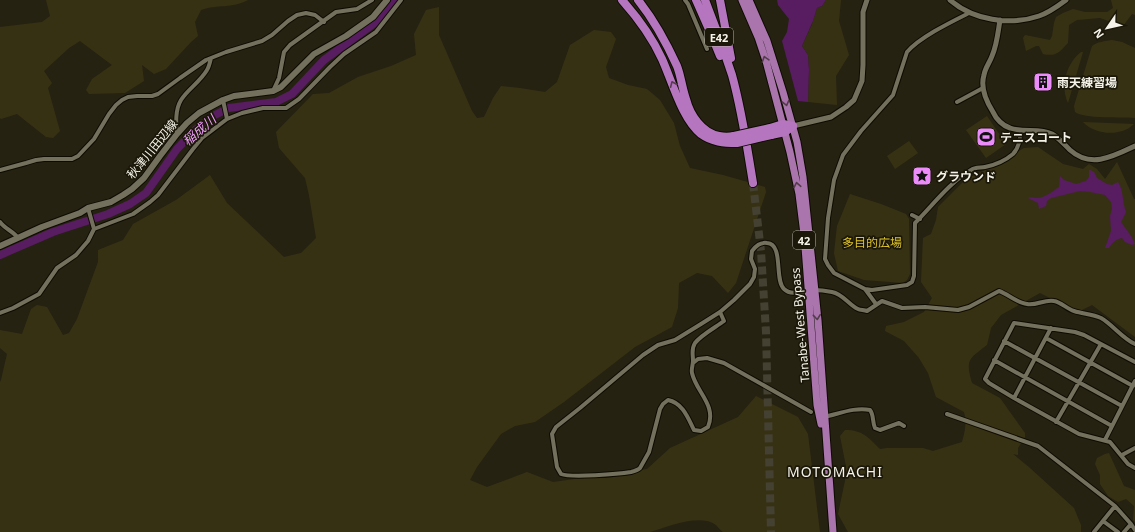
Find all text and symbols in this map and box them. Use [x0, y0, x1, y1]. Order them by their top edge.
north arrow [1087, 8, 1127, 48]
text: N [1090, 26, 1107, 42]
road number: E42 [705, 28, 733, 46]
one-way arrow [761, 55, 770, 62]
building icon: 雨天練習場 [1032, 71, 1054, 93]
place label: 雨天練習場 [1057, 74, 1117, 91]
one-way arrow [669, 81, 677, 88]
one-way arrow [781, 99, 790, 106]
water label: 稲成川 [178, 109, 221, 150]
street label: 秋津川田辺線 [123, 116, 181, 182]
sports icon: テニスコート [975, 126, 997, 148]
place label: テニスコート [1000, 129, 1072, 146]
place icon: グラウンド [911, 165, 933, 187]
place label: グラウンド [936, 168, 996, 185]
one-way arrow [793, 181, 801, 188]
road number: 42 [793, 231, 815, 249]
park label: 多目的広場 [842, 234, 902, 251]
street label: Tanabe-West Bypass [786, 267, 813, 383]
one-way arrow [812, 314, 821, 320]
district label: MOTOMACHI [787, 462, 883, 481]

